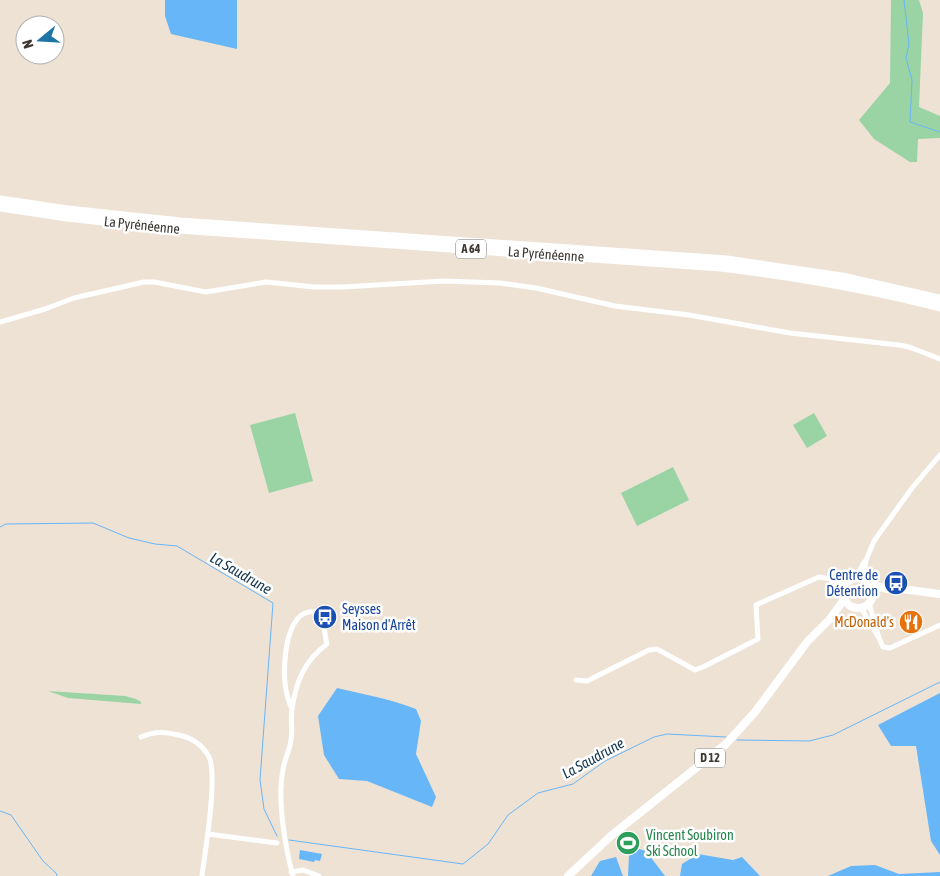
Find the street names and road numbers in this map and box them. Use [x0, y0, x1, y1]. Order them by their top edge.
street label: La Pyrénéenne [103, 213, 181, 237]
road number: A 64 [456, 240, 486, 258]
street label: La Pyrénéenne [507, 243, 585, 265]
road number: D 12 [695, 748, 725, 768]

